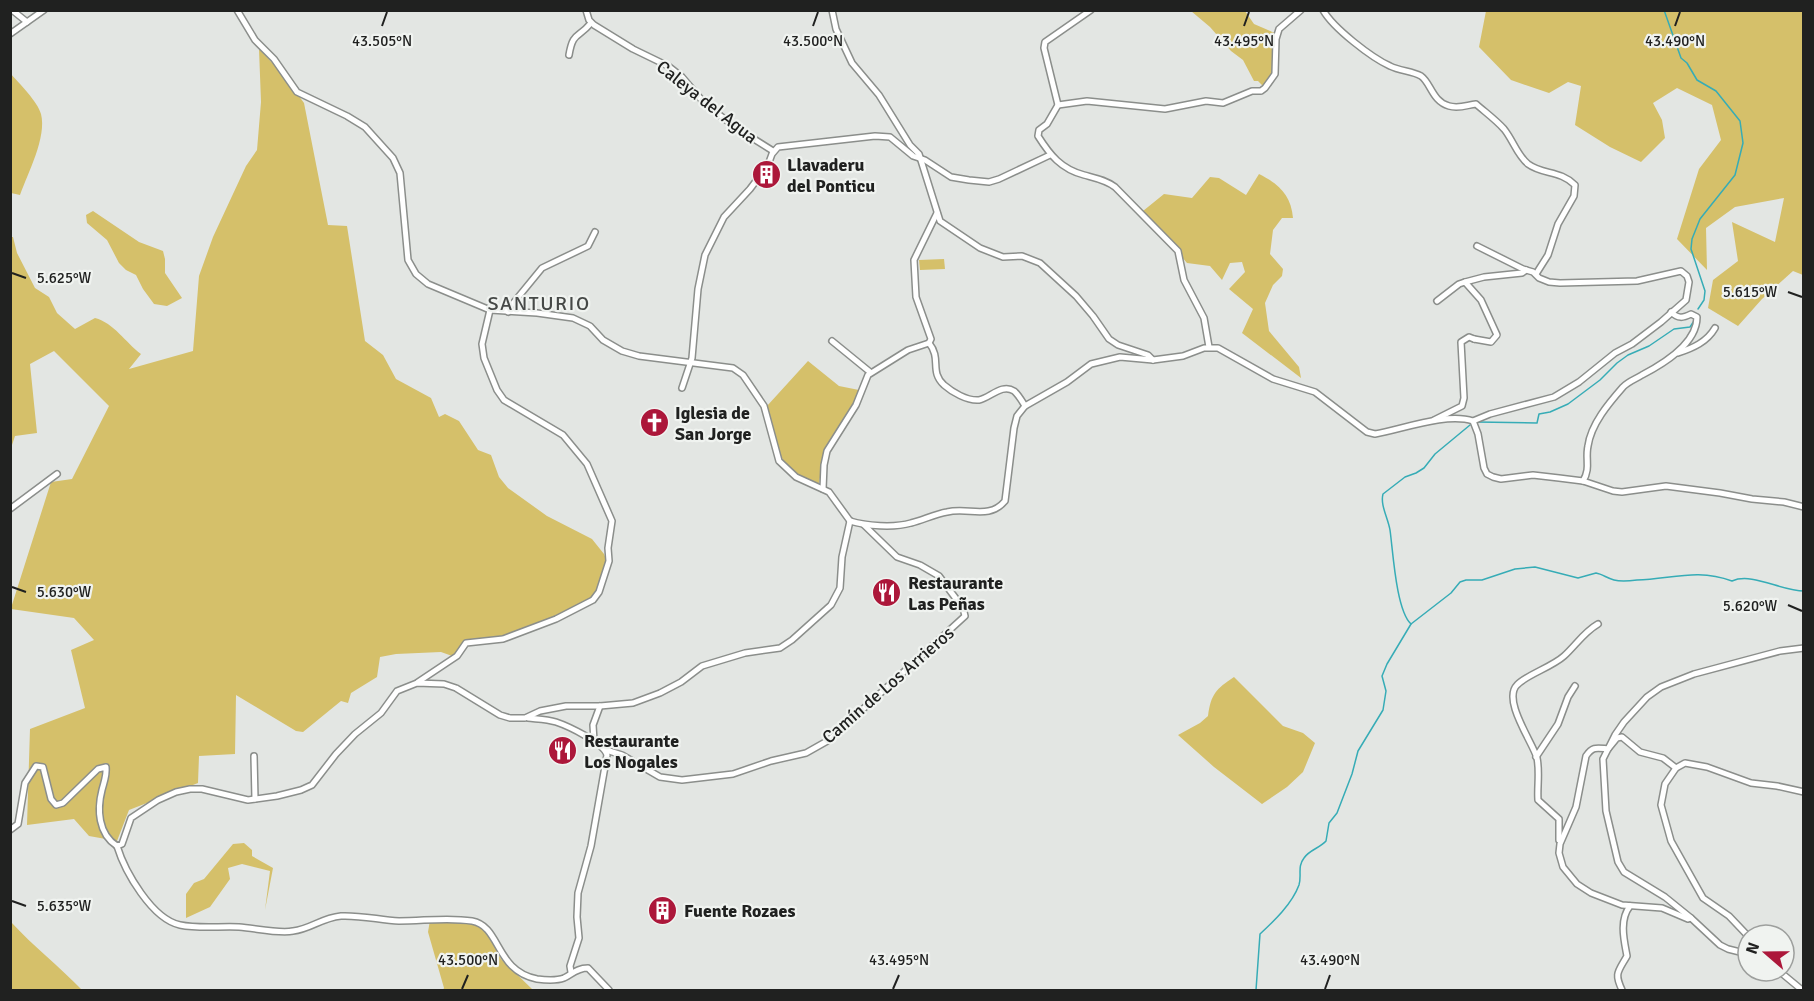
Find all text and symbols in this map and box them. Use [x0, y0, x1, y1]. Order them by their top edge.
text: 43.505°N [352, 32, 412, 50]
text: 43.500°N [783, 32, 843, 50]
text: 43.495°N [1214, 32, 1274, 50]
text: 43.490°N [1645, 32, 1705, 50]
street label: Caleya del Agua [652, 56, 762, 148]
place label: Llavaderu del Ponticu [787, 154, 875, 197]
building icon: Llavaderu del Ponticu [750, 159, 782, 191]
text: 5.625°W [37, 269, 92, 287]
text: 5.615°W [1723, 283, 1778, 301]
district label: SANTURIO [487, 291, 591, 316]
place label: Iglesia de San Jorge [675, 402, 752, 445]
church icon: Iglesia de San Jorge [638, 407, 670, 439]
place label: Restaurante Las Peñas [908, 572, 1003, 615]
restaurant icon: Restaurante Las Peñas [871, 577, 903, 609]
text: 5.630°W [37, 583, 92, 601]
text: 5.620°W [1723, 597, 1778, 615]
street label: Camín de Los Arrieros [818, 622, 959, 748]
place label: Restaurante Los Nogales [584, 730, 679, 773]
restaurant icon: Restaurante Los Nogales [547, 735, 579, 767]
building icon: Fuente Rozaes [647, 895, 679, 927]
text: 5.635°W [37, 897, 92, 915]
place label: Fuente Rozaes [684, 900, 795, 922]
north arrow [1736, 923, 1796, 983]
text: N [1742, 940, 1764, 957]
text: 43.500°N [438, 951, 498, 969]
text: 43.495°N [869, 951, 929, 969]
text: 43.490°N [1300, 951, 1360, 969]

